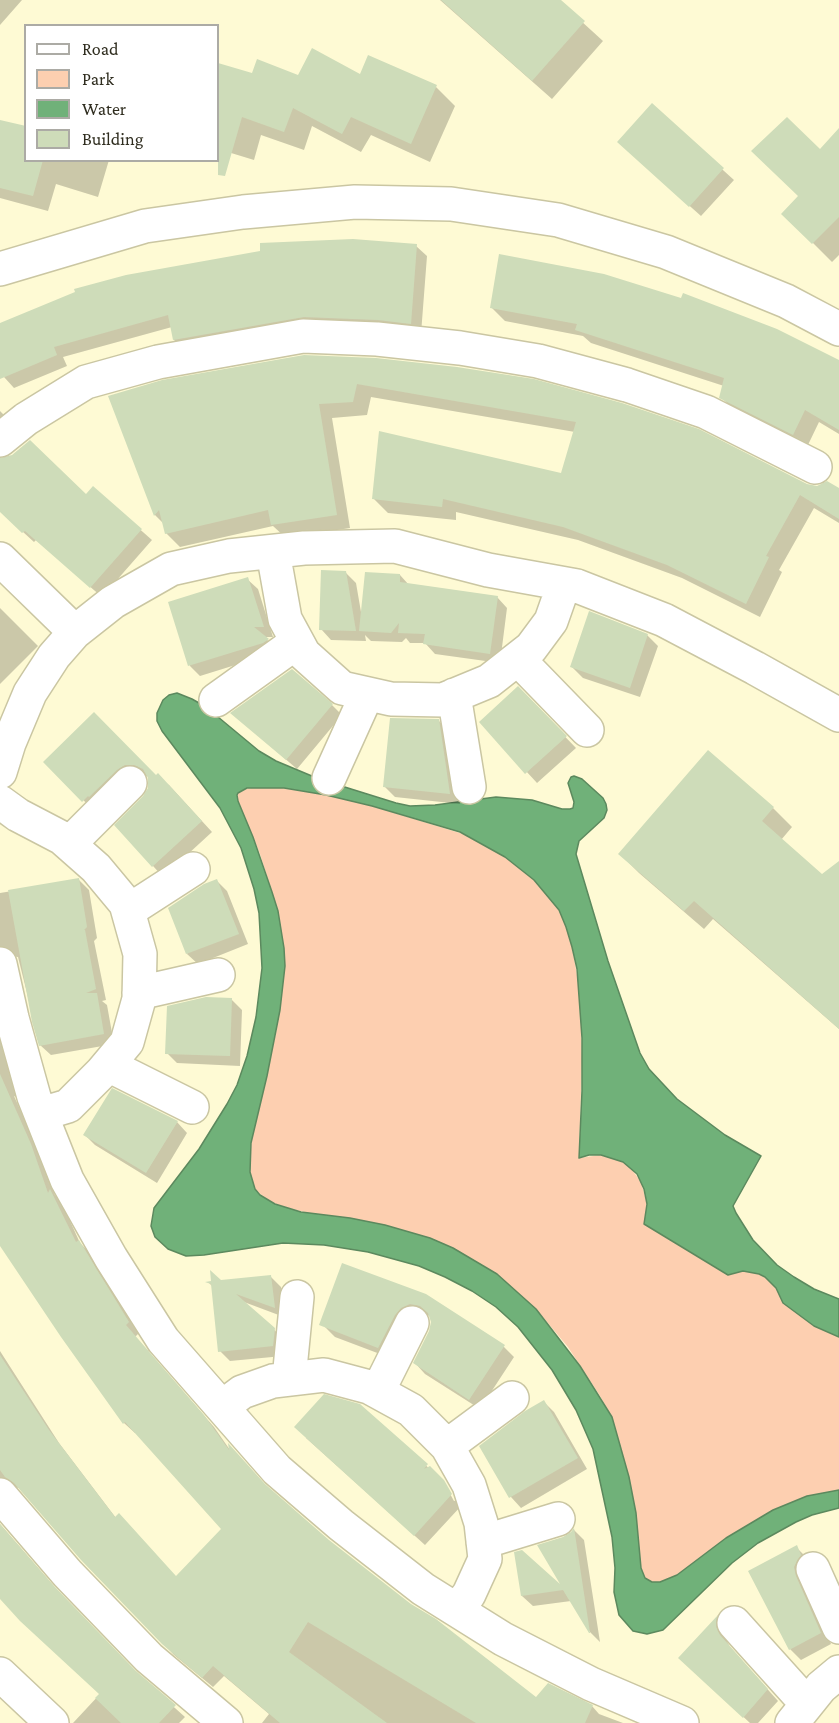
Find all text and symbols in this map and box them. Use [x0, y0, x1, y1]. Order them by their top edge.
legend [24, 24, 219, 162]
text: Road [82, 39, 119, 59]
text: Park [82, 69, 114, 89]
text: Water [82, 99, 126, 119]
text: Building [82, 129, 143, 149]

